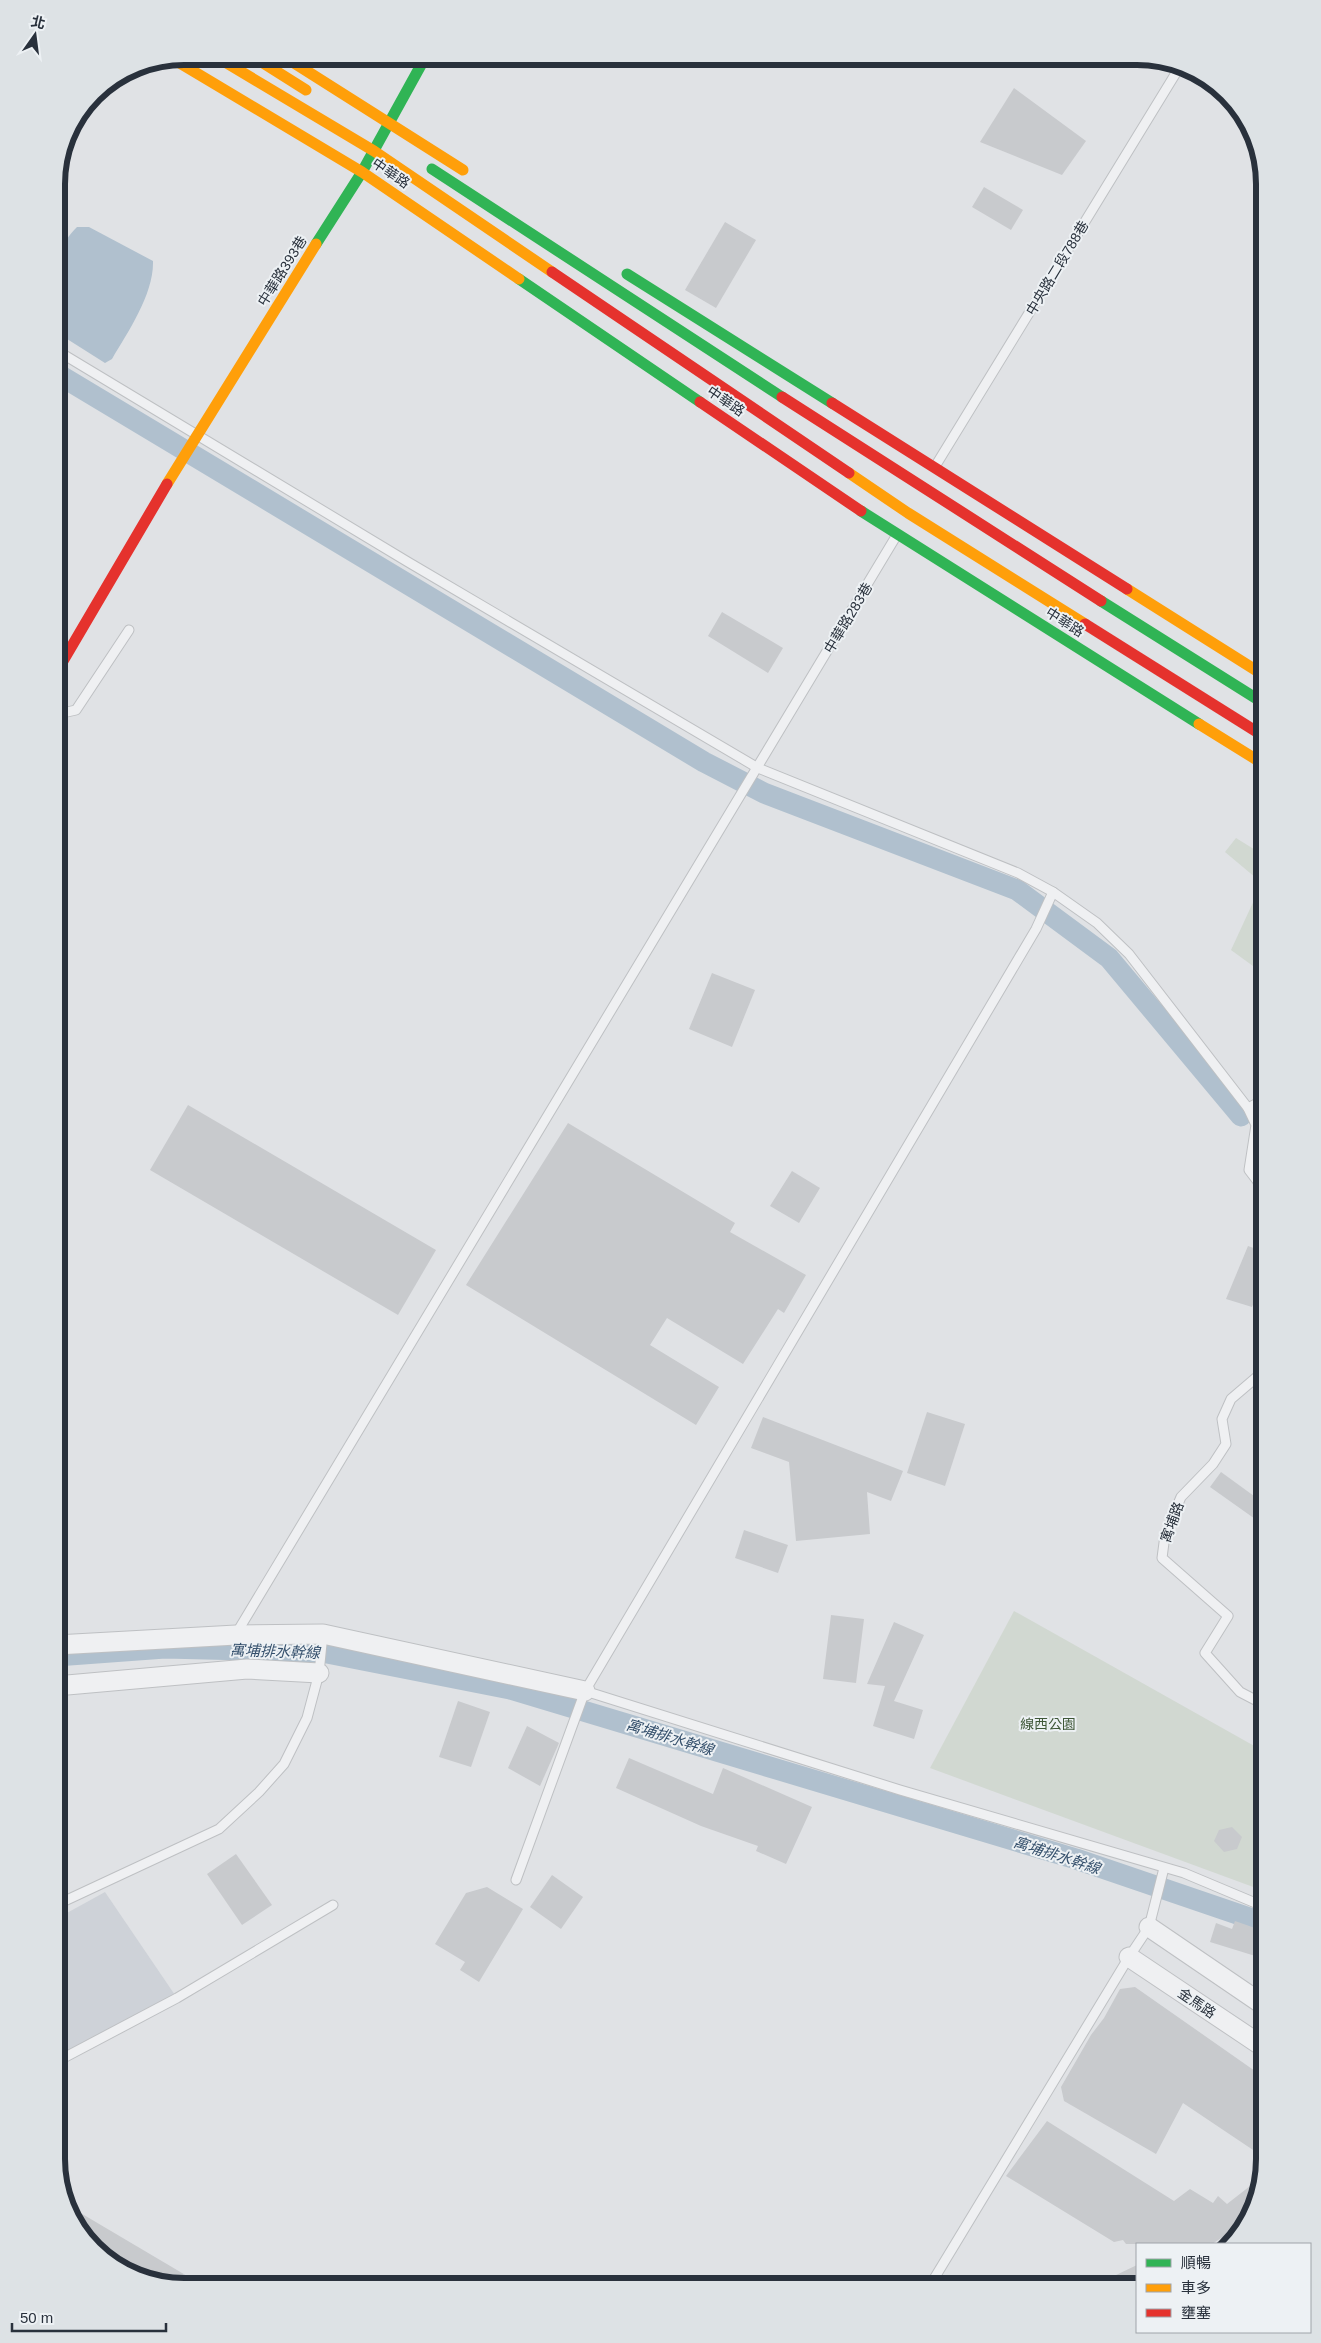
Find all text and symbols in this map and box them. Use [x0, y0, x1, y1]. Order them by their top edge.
north arrow [10, 10, 60, 60]
text: 北 [29, 13, 47, 32]
street label: 中華路 [369, 155, 413, 191]
street label: 中央路二段788巷 [1022, 218, 1092, 318]
street label: 中華路393巷 [254, 233, 310, 309]
street label: 中華路 [704, 383, 748, 419]
street label: 中華路283巷 [821, 580, 875, 656]
street label: 中華路 [1043, 604, 1087, 640]
street label: 寓埔路 [1157, 1500, 1187, 1544]
water label: 寓埔排水幹線 [230, 1641, 322, 1661]
water label: 寓埔排水幹線 [624, 1716, 717, 1759]
park label: 線西公園 [1020, 1716, 1076, 1732]
water label: 寓埔排水幹線 [1012, 1833, 1104, 1878]
street label: 金馬路 [1175, 1985, 1219, 2021]
legend [1136, 2243, 1311, 2333]
text: 順暢 [1181, 2254, 1211, 2271]
text: 車多 [1181, 2279, 1211, 2296]
scale bar [12, 2300, 166, 2332]
text: 壅塞 [1181, 2304, 1211, 2321]
text: 50 m [20, 2309, 53, 2326]

